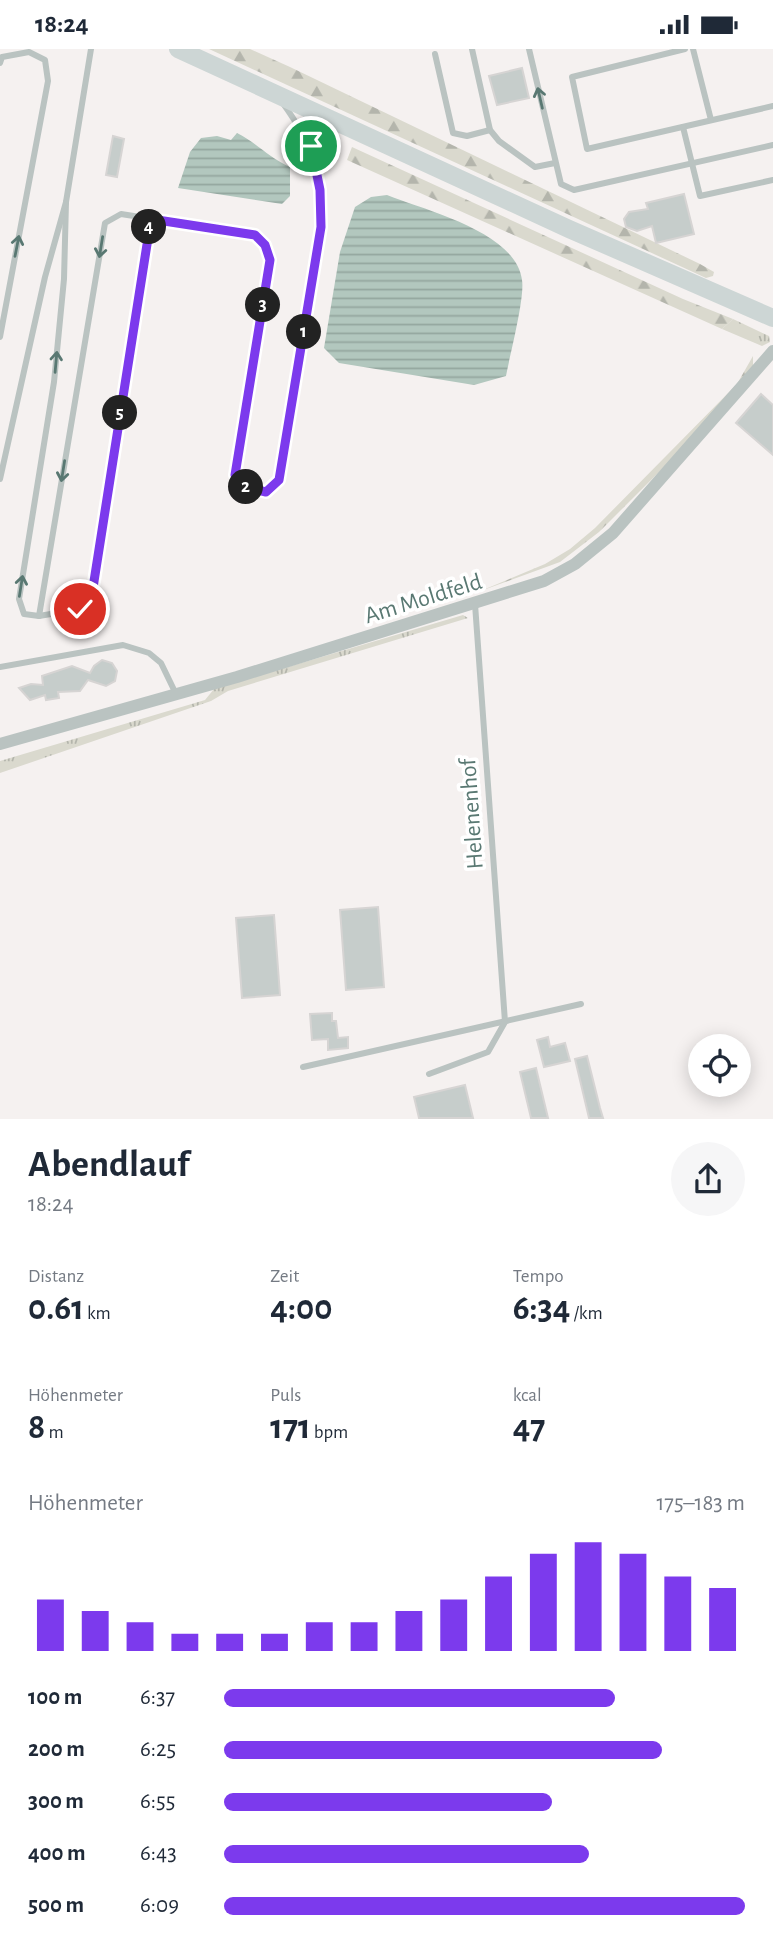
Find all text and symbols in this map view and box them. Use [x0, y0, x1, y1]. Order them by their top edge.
text: 18:24 [35, 11, 88, 37]
one-way arrow [533, 87, 546, 109]
pin [281, 116, 341, 176]
icon: arrive [292, 127, 330, 165]
pin: 4 [132, 209, 166, 245]
text: 4 [144, 217, 153, 236]
one-way arrow [11, 235, 24, 257]
one-way arrow [94, 235, 107, 257]
pin: 3 [246, 287, 280, 323]
text: 3 [258, 295, 267, 314]
pin: 1 [286, 315, 322, 349]
text: 1 [300, 322, 307, 341]
one-way arrow [50, 351, 63, 373]
pin: 5 [102, 395, 138, 431]
text: 5 [115, 403, 124, 422]
one-way arrow [56, 459, 69, 482]
pin: 2 [229, 469, 264, 505]
text: 2 [241, 477, 250, 496]
street label: Am Moldfeld [362, 570, 485, 628]
one-way arrow [15, 575, 28, 598]
pin [50, 579, 110, 639]
icon: check [61, 590, 99, 628]
street label: Helenenhof [456, 756, 488, 870]
map controls [688, 1034, 751, 1097]
button: locate [688, 1034, 751, 1097]
button: share [671, 1142, 745, 1216]
text: Abendlauf [28, 1146, 189, 1184]
text: 18:24 [28, 1193, 74, 1216]
text: Distanz [28, 1267, 84, 1286]
text: Zeit [270, 1267, 299, 1286]
text: Tempo [513, 1267, 564, 1286]
text: 0.61 [28, 1291, 84, 1326]
text: 4:00 [270, 1291, 332, 1326]
text: 6:34 [513, 1291, 570, 1326]
text: km [84, 1304, 111, 1323]
text: /km [570, 1304, 603, 1323]
text: Höhenmeter [28, 1386, 123, 1405]
text: Puls [270, 1386, 301, 1405]
text: kcal [513, 1386, 542, 1405]
text: 8 [28, 1410, 45, 1445]
text: 171 [270, 1410, 311, 1445]
text: 47 [513, 1410, 545, 1445]
text: m [45, 1423, 64, 1442]
text: bpm [311, 1423, 348, 1442]
text: Höhenmeter [28, 1492, 143, 1515]
text: 175–183 m [656, 1492, 745, 1515]
text: 100 m [28, 1686, 82, 1709]
text: 6:37 [140, 1686, 175, 1709]
text: 200 m [28, 1738, 85, 1761]
text: 6:25 [140, 1738, 176, 1761]
text: 300 m [28, 1790, 84, 1813]
text: 6:55 [140, 1790, 175, 1813]
text: 400 m [28, 1842, 86, 1865]
text: 6:43 [140, 1842, 177, 1865]
text: 500 m [28, 1894, 84, 1917]
text: 6:09 [140, 1894, 179, 1917]

